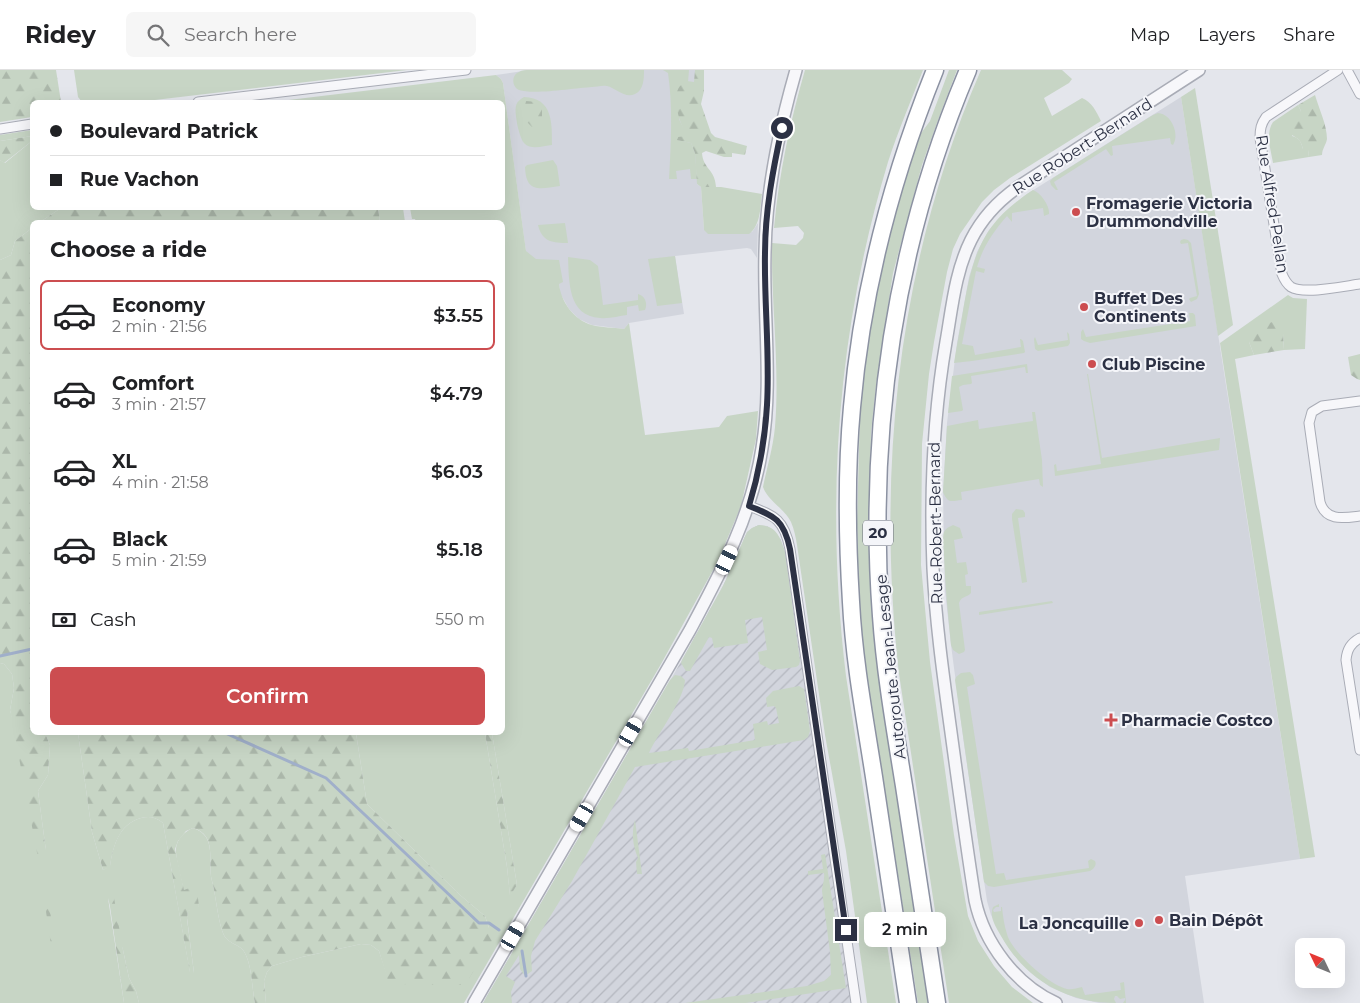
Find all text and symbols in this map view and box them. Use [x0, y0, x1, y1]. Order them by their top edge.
search box [126, 12, 476, 57]
text: Ridey [25, 20, 96, 49]
icon: search [144, 21, 172, 49]
text: Search here [184, 23, 297, 46]
text: Map [1130, 24, 1170, 46]
text: Layers [1198, 24, 1255, 46]
text: Share [1283, 24, 1335, 46]
street label: Rue Robert-Bernard [1009, 94, 1156, 199]
route start [771, 117, 793, 139]
text: Boulevard Patrick [80, 120, 258, 143]
street label: Rue Alfred-Pellan [1252, 133, 1293, 275]
text: Rue Vachon [80, 168, 199, 191]
place label: Fromagerie Victoria Drummondville [1086, 194, 1253, 231]
marker: Fromagerie Victoria Drummondville [1070, 206, 1082, 218]
text: Choose a ride [50, 236, 207, 263]
place label: Buffet Des Continents [1094, 289, 1187, 326]
icon: car [52, 293, 97, 338]
text: Economy [112, 294, 205, 317]
marker: Buffet Des Continents [1078, 301, 1090, 313]
text: $3.55 [433, 304, 483, 327]
text: 2 min · 21:56 [112, 317, 207, 336]
place label: Club Piscine [1102, 355, 1205, 374]
marker: Club Piscine [1086, 358, 1098, 370]
icon: car [52, 371, 97, 416]
text: Comfort [112, 372, 194, 395]
text: $4.79 [430, 382, 483, 405]
text: 3 min · 21:57 [112, 395, 206, 414]
street label: Rue Robert-Bernard [925, 441, 946, 605]
icon: car [52, 449, 97, 494]
text: XL [112, 450, 137, 473]
text: $6.03 [431, 460, 483, 483]
text: 4 min · 21:58 [112, 473, 209, 492]
road number: 20 [863, 520, 893, 546]
icon: car [52, 527, 97, 572]
text: Black [112, 528, 168, 551]
text: $5.18 [436, 538, 483, 561]
car [713, 543, 740, 577]
text: 5 min · 21:59 [112, 551, 207, 570]
street label: Autoroute Jean-Lesage [871, 573, 910, 760]
icon: cash [50, 606, 78, 634]
text: Cash [90, 608, 137, 631]
text: 550 m [435, 610, 485, 629]
button: Confirm [50, 667, 485, 725]
place label: Pharmacie Costco [1121, 711, 1273, 730]
marker: Pharmacie Costco [1105, 714, 1117, 726]
car [617, 715, 644, 749]
car [568, 800, 595, 834]
place label: Bain Dépôt [1169, 911, 1263, 930]
callout: 2 min [864, 912, 946, 948]
place label: La Joncquille [1019, 914, 1129, 933]
marker: Bain Dépôt [1153, 914, 1165, 926]
marker: La Joncquille [1133, 917, 1145, 929]
car [499, 919, 526, 953]
route end [835, 919, 857, 941]
text: 2 min [882, 920, 928, 939]
north arrow [1295, 938, 1345, 988]
map controls [1295, 938, 1345, 988]

